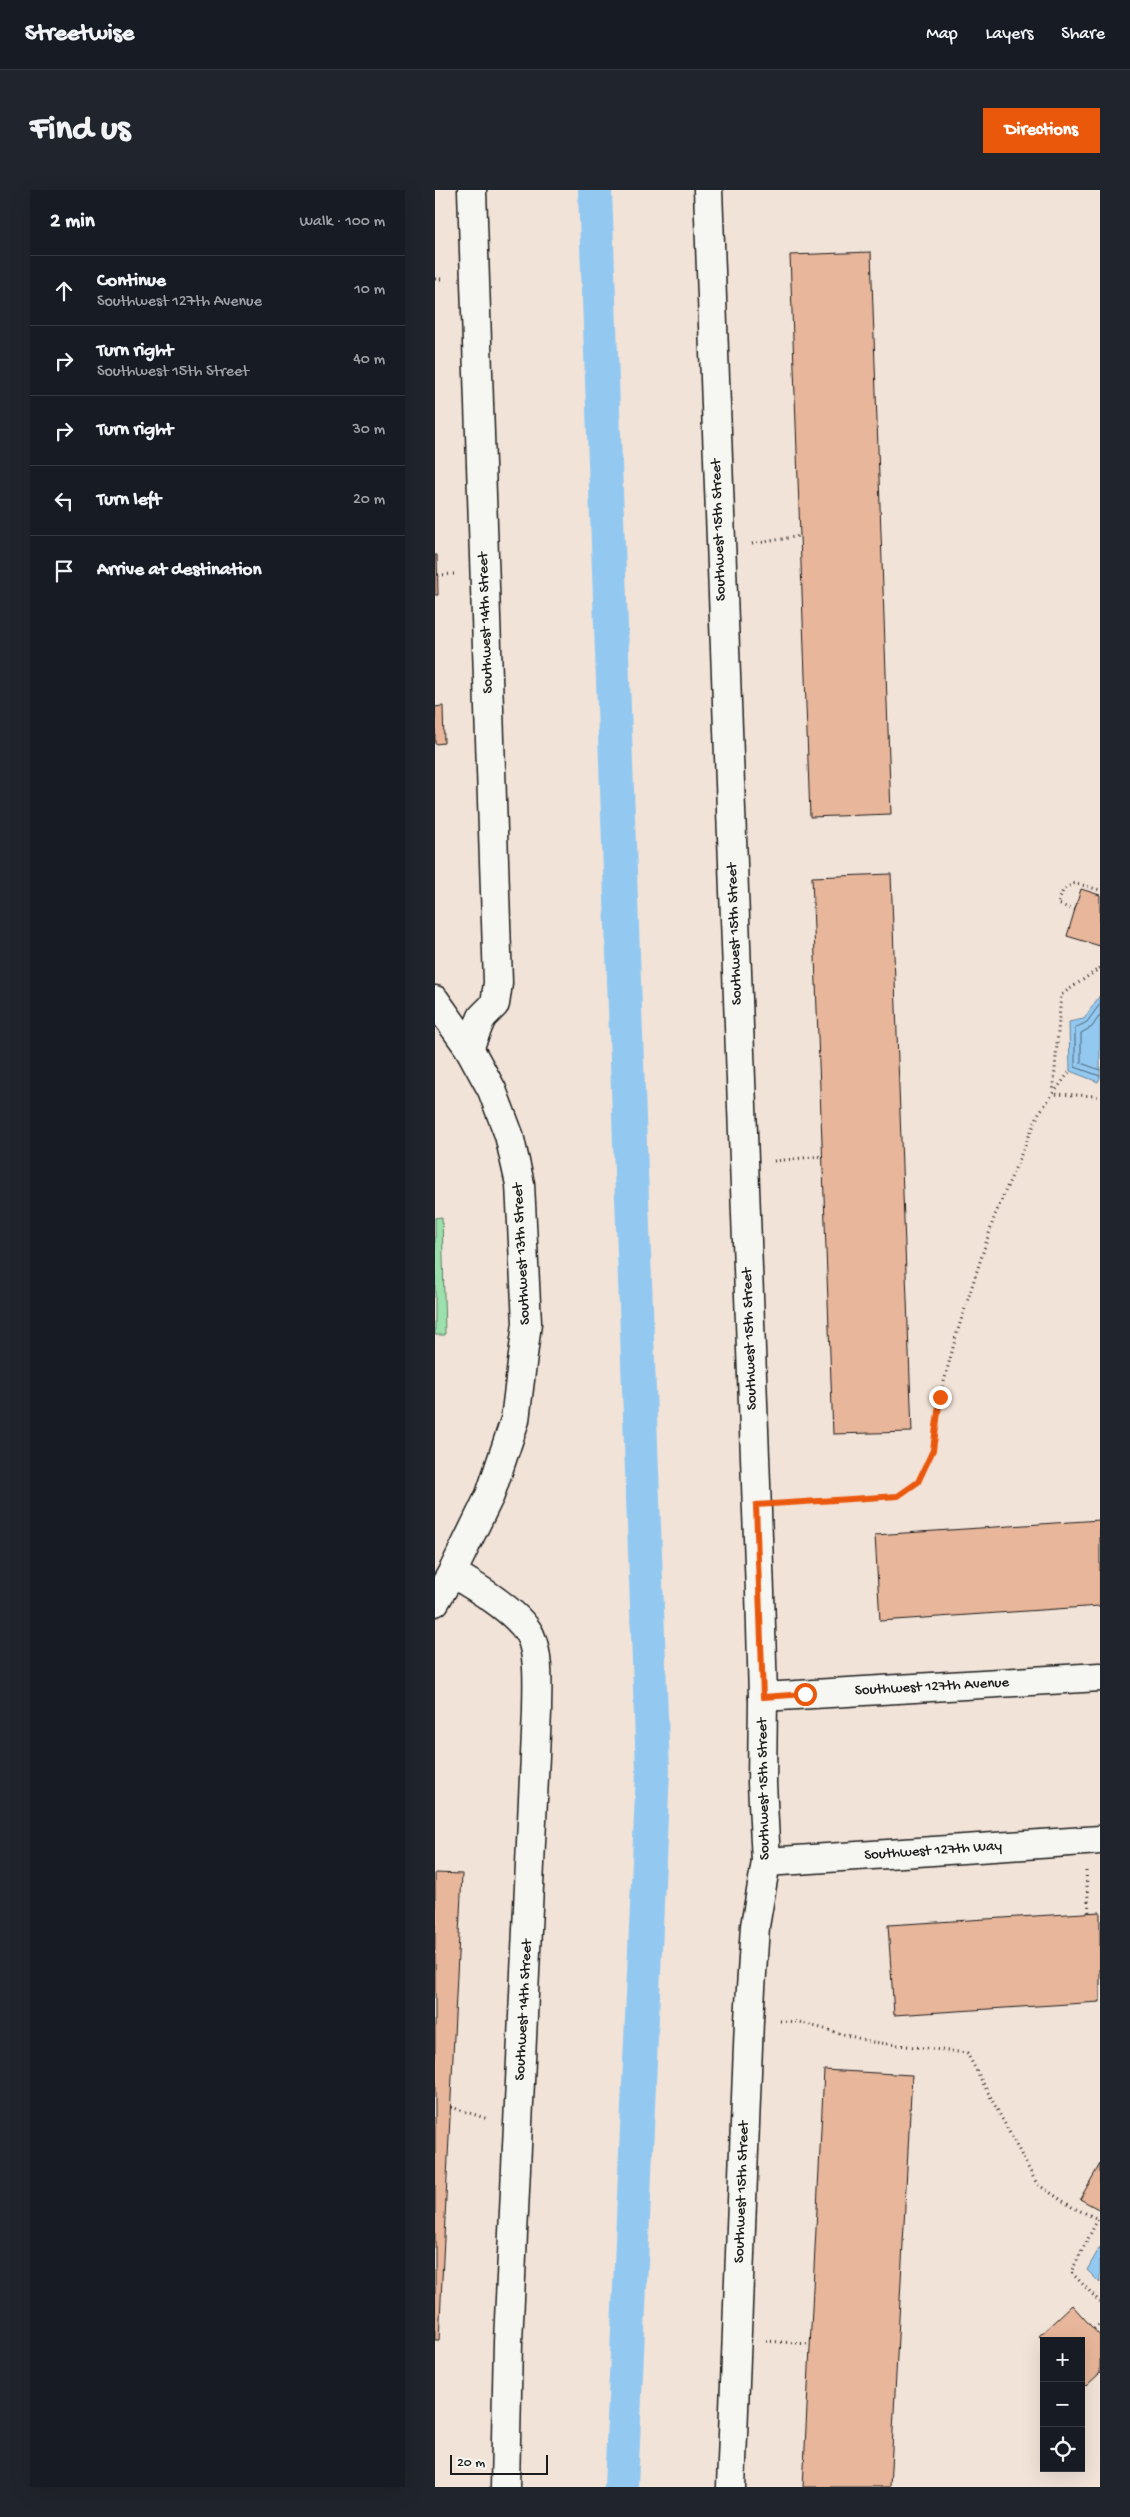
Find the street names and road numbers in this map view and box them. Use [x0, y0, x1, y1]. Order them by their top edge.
street label: Southwest 15th Street [707, 457, 730, 601]
street label: Southwest 14th Street [474, 550, 497, 694]
street label: Southwest 15th Street [723, 861, 746, 1005]
street label: Southwest 13th Street [509, 1181, 535, 1325]
street label: Southwest 15th Street [738, 1266, 761, 1410]
street label: Southwest 127th Avenue [854, 1674, 1010, 1700]
street label: Southwest 15th Street [754, 1716, 774, 1860]
street label: Southwest 127th Way [864, 1837, 1003, 1865]
street label: Southwest 14th Street [511, 1937, 537, 2081]
street label: Southwest 15th Street [731, 2119, 754, 2263]

